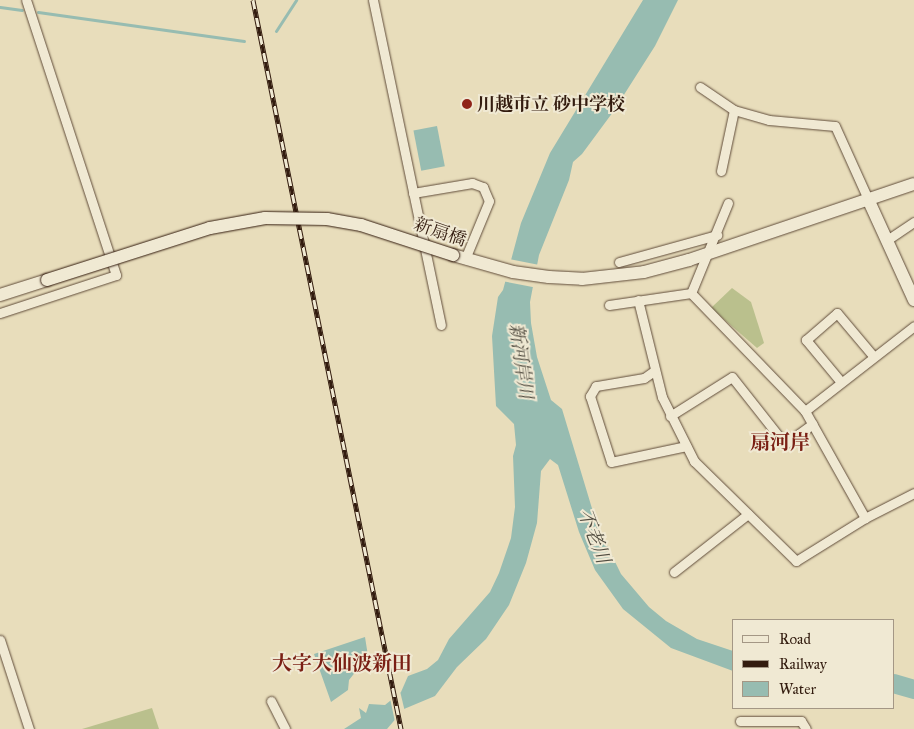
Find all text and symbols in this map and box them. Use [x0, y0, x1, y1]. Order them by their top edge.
place label: 川越市立 砂中学校 [477, 93, 625, 115]
marker: 川越市立 砂中学校 [461, 98, 473, 110]
street label: 新扇橋 [411, 213, 469, 251]
water label: 新河岸川 [504, 322, 538, 400]
district label: 扇河岸 [750, 430, 810, 454]
water label: 不老川 [573, 505, 615, 567]
legend [732, 619, 894, 709]
text: Road [779, 630, 811, 648]
district label: 大字大仙波新田 [272, 651, 412, 675]
text: Railway [779, 655, 827, 673]
text: Water [779, 680, 816, 698]

